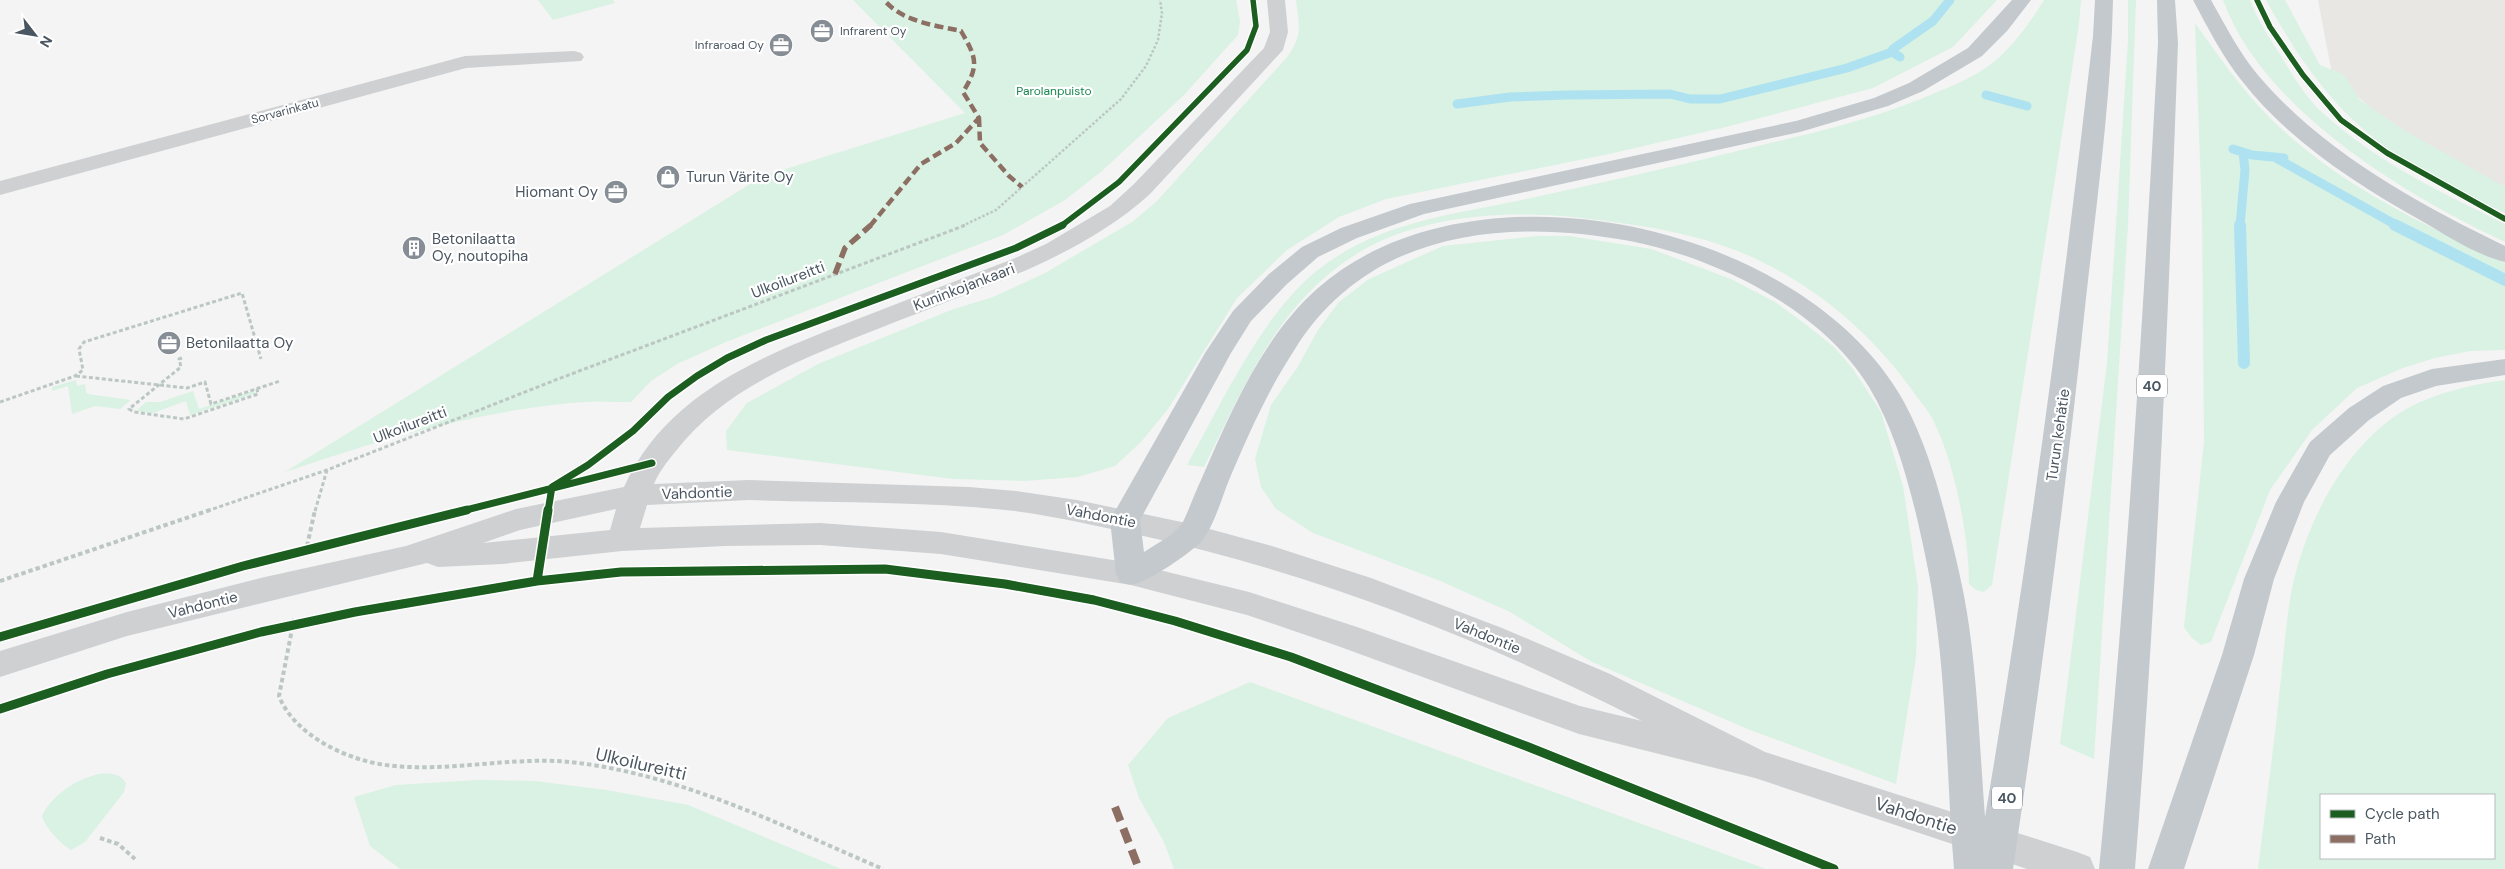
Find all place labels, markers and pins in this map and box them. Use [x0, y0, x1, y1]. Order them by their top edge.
office icon: Infrarent Oy [809, 18, 835, 44]
place label: Infrarent Oy [840, 23, 907, 39]
office icon: Infraroad Oy [768, 32, 794, 58]
place label: Infraroad Oy [695, 37, 764, 53]
shop icon: Turun Värite Oy [655, 164, 681, 190]
place label: Turun Värite Oy [686, 167, 794, 187]
office icon: Hiomant Oy [603, 179, 629, 205]
place label: Hiomant Oy [515, 182, 599, 202]
place label: Betonilaatta Oy, noutopiha [432, 229, 528, 266]
building icon: Betonilaatta Oy, noutopiha [401, 235, 427, 261]
office icon: Betonilaatta Oy [156, 330, 182, 356]
place label: Betonilaatta Oy [186, 333, 294, 353]

